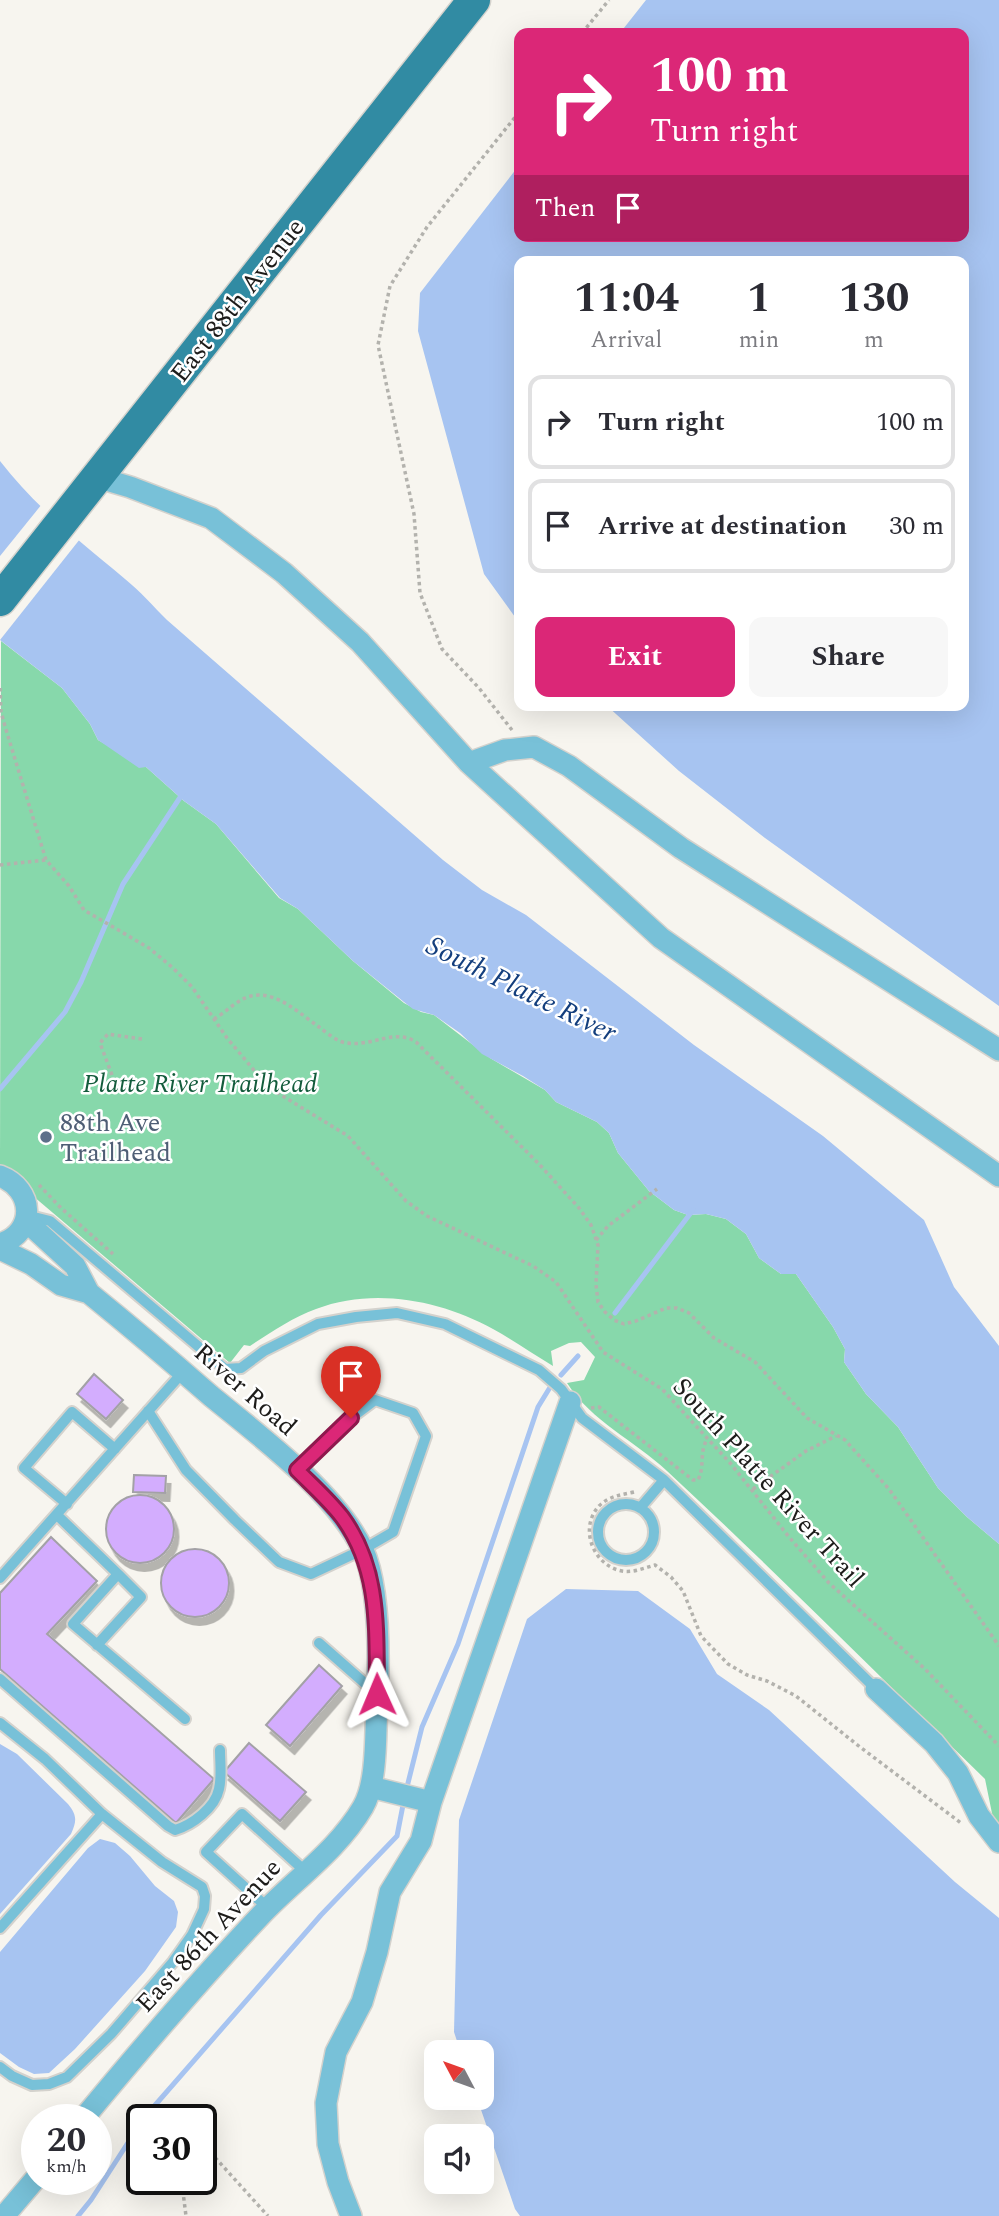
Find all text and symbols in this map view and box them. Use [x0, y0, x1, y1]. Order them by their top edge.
text: 100 m [650, 39, 789, 114]
icon: right [535, 56, 626, 147]
text: Turn right [650, 107, 798, 156]
text: Then [535, 188, 595, 228]
icon: arrive [609, 189, 647, 227]
street label: East 88th Avenue [161, 210, 315, 391]
text: 11:04 [574, 267, 679, 330]
text: 1 [747, 267, 771, 330]
text: 130 [839, 267, 909, 330]
text: Arrival [591, 323, 662, 358]
text: min [739, 323, 779, 358]
text: m [864, 323, 884, 358]
text: Turn right [598, 402, 725, 442]
text: 100 m [876, 402, 944, 442]
icon: right [539, 403, 577, 441]
text: Arrive at destination [598, 506, 847, 546]
text: 30 m [889, 506, 944, 546]
icon: arrive [539, 507, 577, 545]
button: Exit [535, 617, 735, 697]
button: Share [749, 617, 948, 697]
water label: South Platte River [419, 925, 624, 1054]
park label: Platte River Trailhead [83, 1064, 317, 1104]
place label: 88th Ave Trailhead [60, 1103, 171, 1173]
marker: 88th Ave Trailhead [38, 1129, 54, 1145]
street label: River Road [185, 1333, 306, 1446]
pin [321, 1346, 381, 1418]
icon: arrive [332, 1357, 370, 1395]
street label: South Platte River Trail [663, 1368, 874, 1597]
position arrow [340, 1657, 414, 1731]
street label: East 86th Avenue [126, 1849, 291, 2022]
north arrow [424, 2040, 494, 2110]
map controls [424, 2040, 494, 2194]
speed limit sign: 30 [126, 2104, 217, 2195]
text: 20 [47, 2114, 86, 2167]
button: sound [424, 2124, 494, 2194]
text: km/h [46, 2153, 87, 2180]

